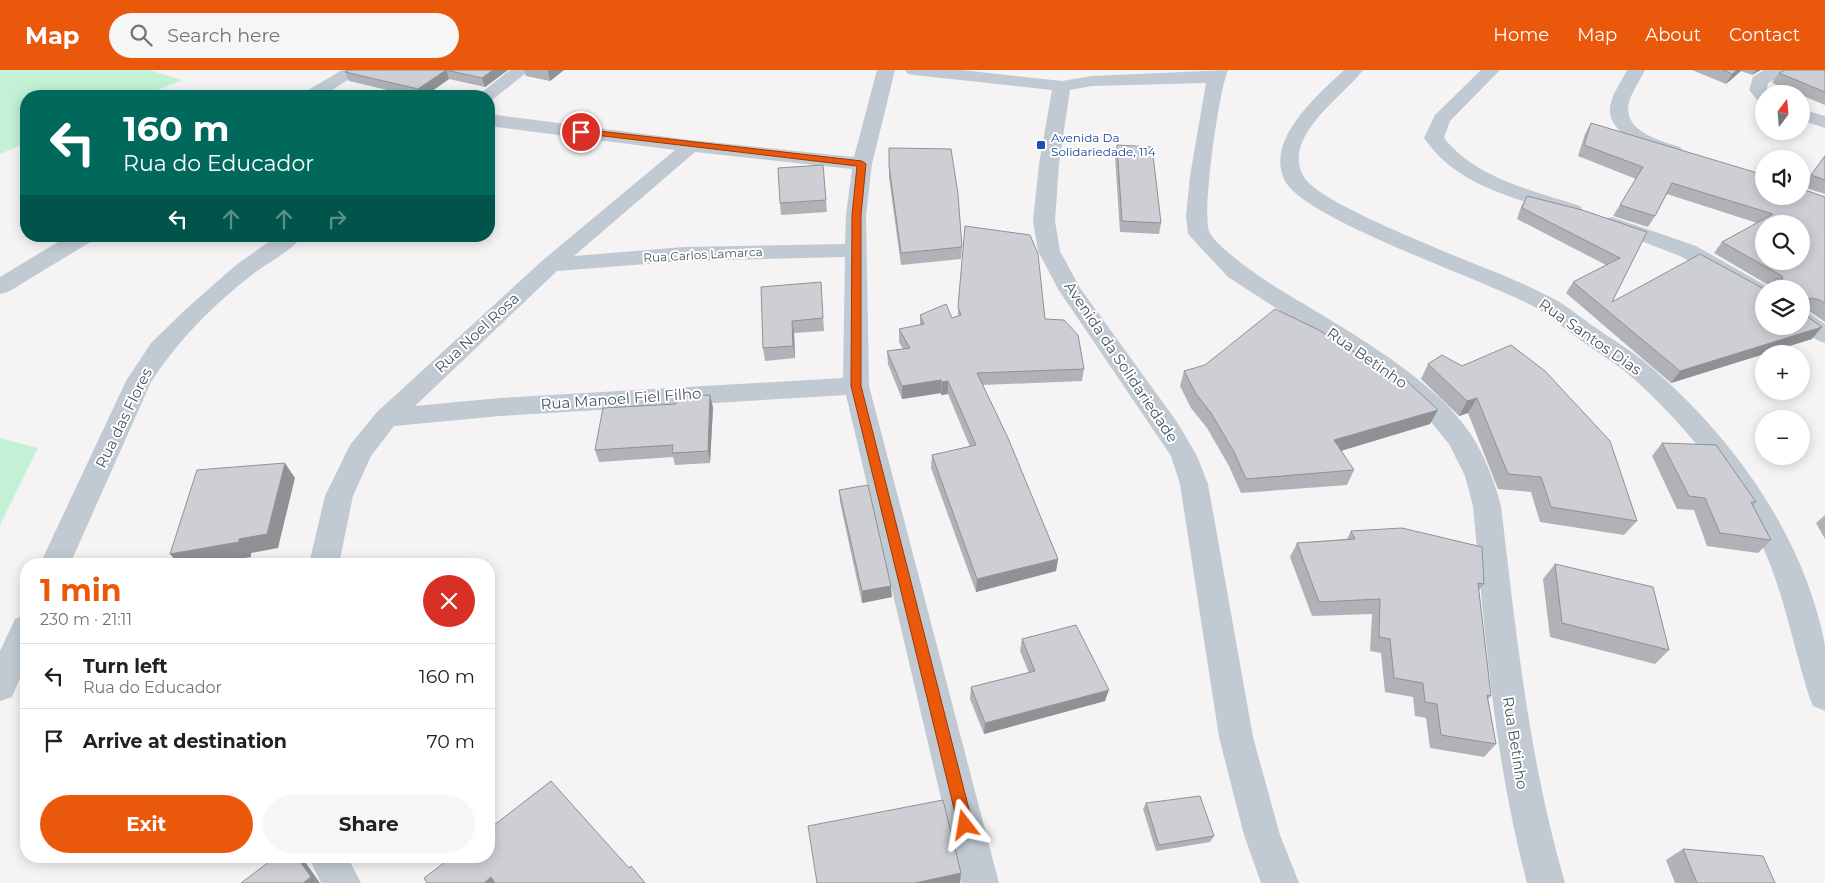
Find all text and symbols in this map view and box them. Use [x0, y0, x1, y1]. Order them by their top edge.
search box [109, 13, 459, 58]
text: Map [25, 21, 79, 50]
icon: search [127, 21, 155, 49]
text: Search here [167, 24, 280, 47]
text: Home [1493, 24, 1549, 46]
text: Map [1577, 24, 1617, 46]
text: About [1645, 24, 1701, 46]
text: Contact [1729, 24, 1800, 46]
north arrow [1755, 85, 1810, 140]
map controls [1755, 85, 1810, 465]
text: 160 m [123, 107, 229, 150]
icon: left [40, 110, 105, 175]
pin [560, 111, 602, 153]
icon: arrive [567, 118, 595, 146]
place label: Avenida Da Solidariedade, 114 [1051, 130, 1156, 159]
marker: Avenida Da Solidariedade, 114 [1035, 139, 1047, 151]
text: Rua do Educador [123, 150, 314, 177]
button: sound [1755, 150, 1810, 205]
icon: left [164, 205, 192, 233]
icon: ahead [217, 205, 245, 233]
icon: ahead [270, 205, 298, 233]
icon: right [323, 205, 351, 233]
button: search [1755, 215, 1810, 270]
street label: Rua Carlos Lamarca [643, 244, 763, 265]
street label: Avenida da Solidariedade [1060, 277, 1183, 446]
button: layers [1755, 280, 1810, 335]
street label: Rua Noel Rosa [430, 289, 523, 377]
street label: Rua Santos Dias [1535, 294, 1645, 379]
street label: Rua Betinho [1323, 323, 1411, 392]
button: + [1755, 345, 1810, 400]
street label: Rua das Flores [91, 365, 156, 471]
street label: Rua Manoel Fiel Filho [540, 383, 702, 414]
button: − [1755, 410, 1810, 465]
text: 1 min [40, 572, 121, 609]
button: close [423, 575, 475, 627]
text: 230 m · 21:11 [40, 610, 132, 629]
text: Turn left [83, 655, 168, 678]
icon: left [40, 662, 68, 690]
text: 160 m [419, 665, 475, 688]
text: Rua do Educador [83, 678, 222, 697]
street label: Rua Betinho [1499, 695, 1532, 791]
icon: arrive [40, 727, 68, 755]
text: Arrive at destination [83, 730, 287, 753]
text: 70 m [426, 730, 475, 753]
button: Exit [40, 795, 253, 853]
button: Share [263, 795, 475, 853]
position arrow [938, 798, 990, 850]

